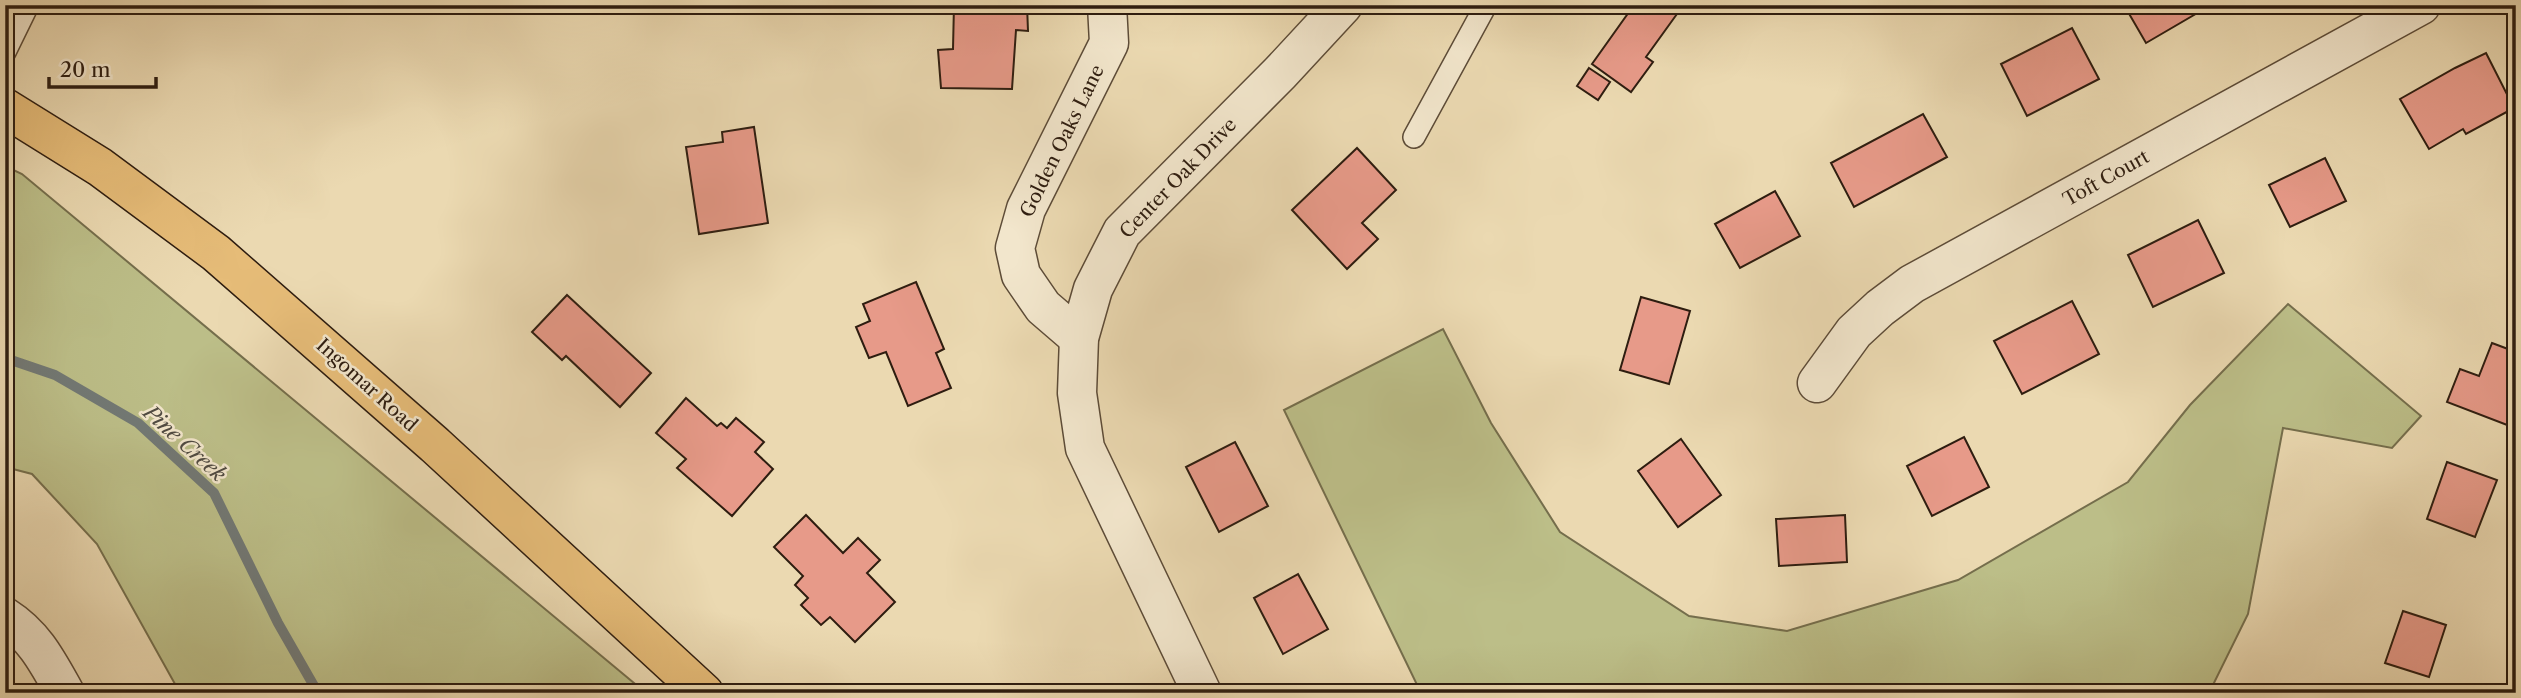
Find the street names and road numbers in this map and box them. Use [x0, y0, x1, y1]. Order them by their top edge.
street label: Golden Oaks Lane [1015, 61, 1109, 221]
street label: Center Oak Drive [1115, 113, 1241, 243]
street label: Toft Court [2059, 145, 2153, 211]
street label: Ingomar Road [312, 334, 423, 437]

